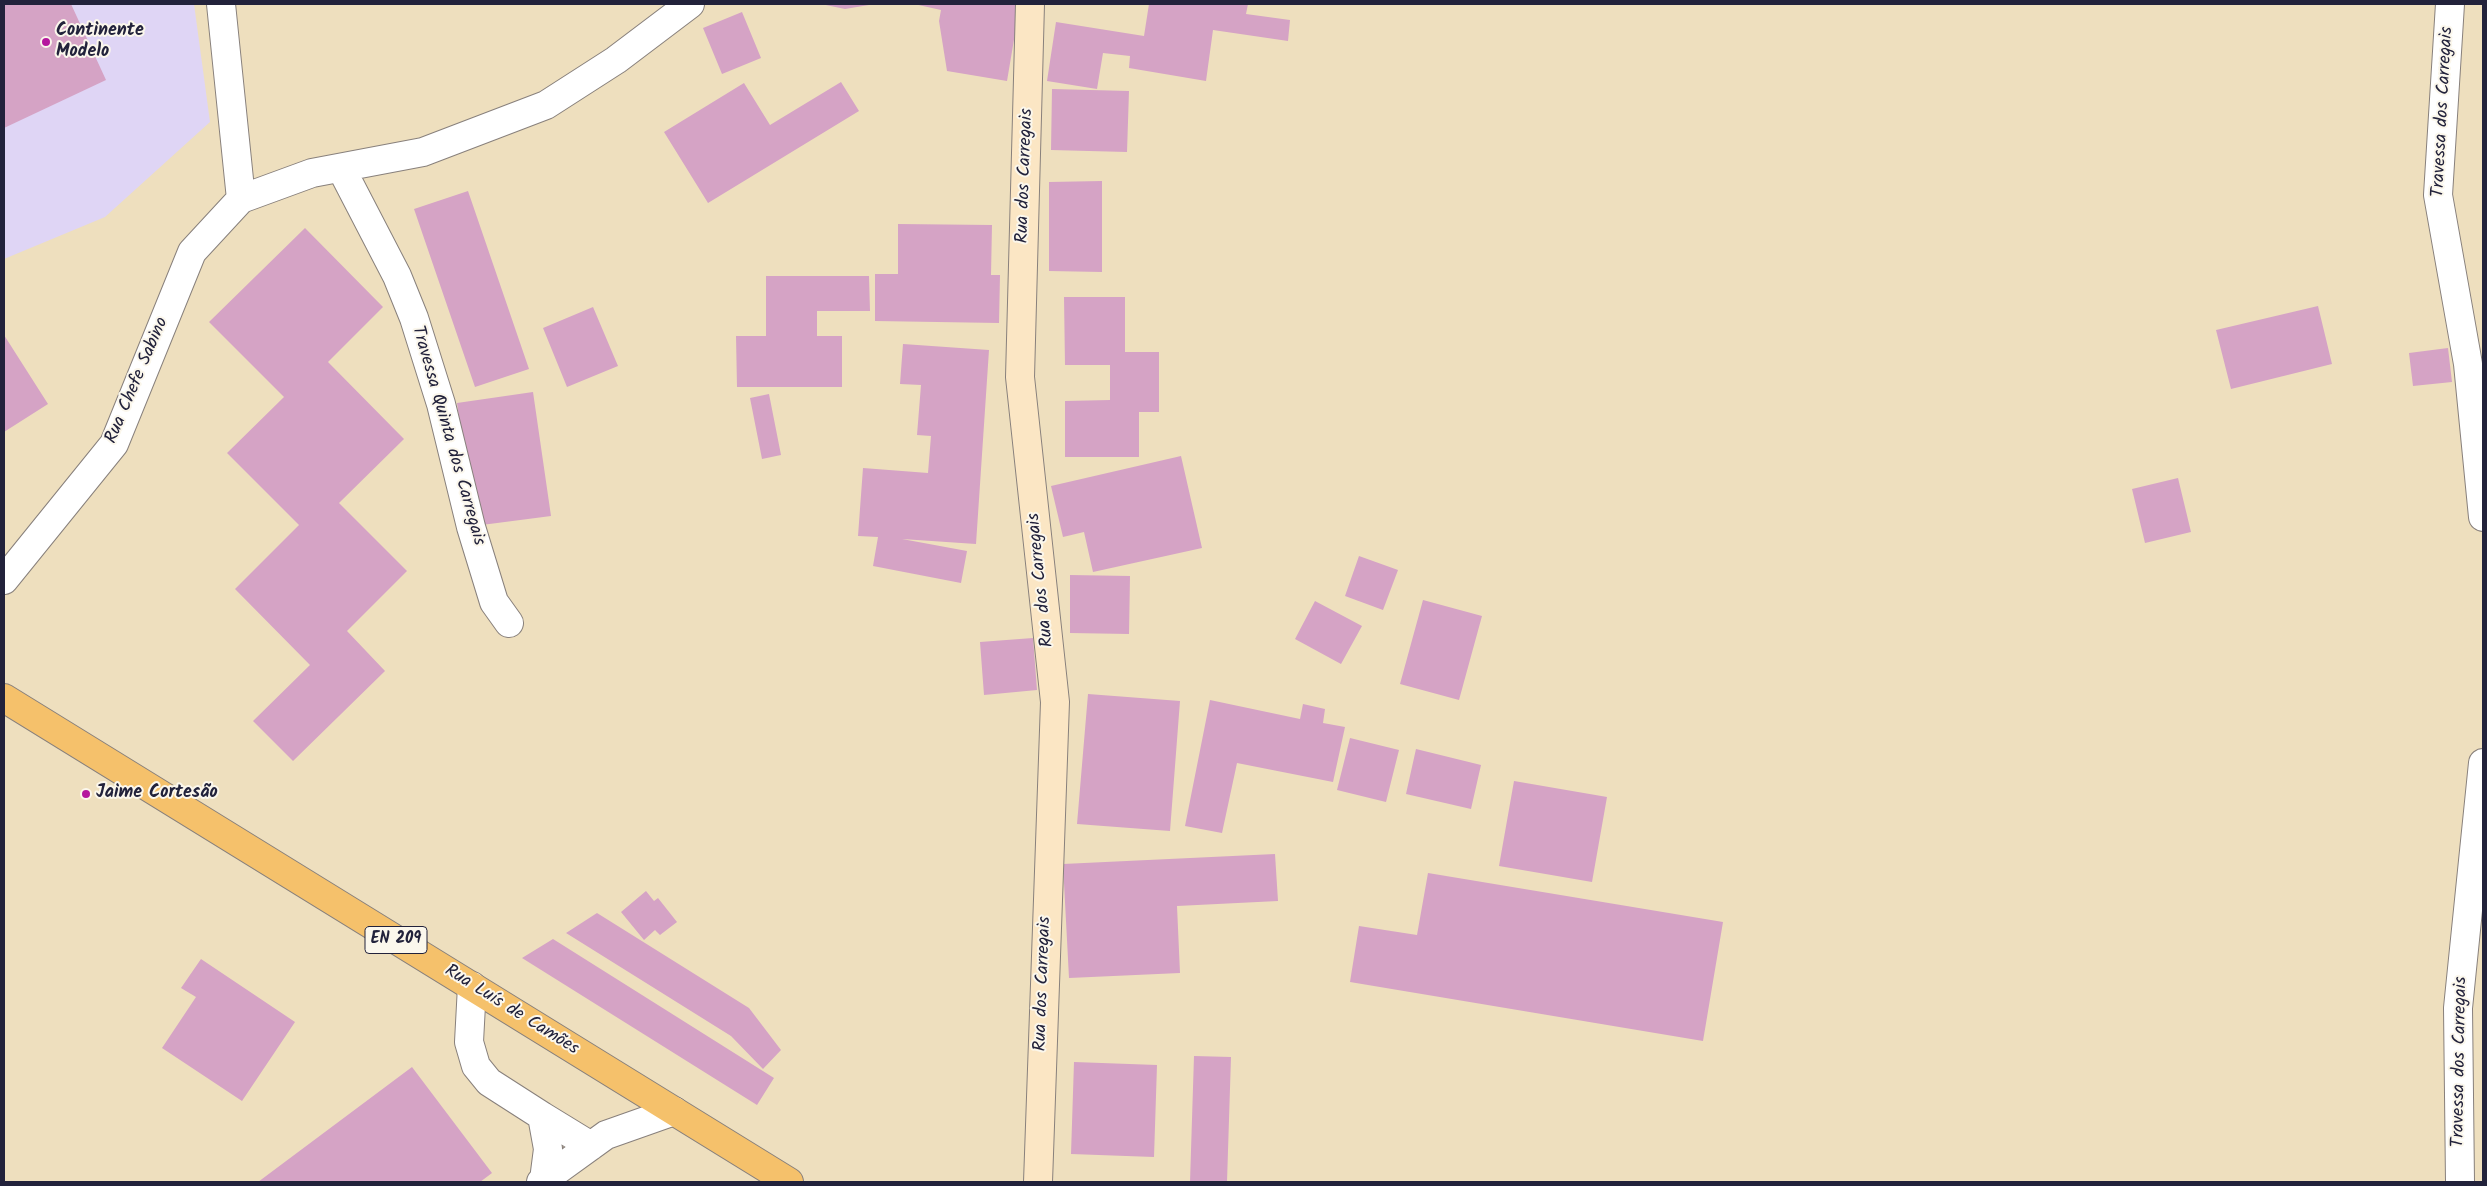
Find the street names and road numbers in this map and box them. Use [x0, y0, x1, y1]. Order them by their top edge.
street label: Travessa dos Carregais [2429, 26, 2459, 198]
street label: Rua dos Carregais [1013, 108, 1039, 244]
street label: Rua Chefe Sabino [102, 315, 174, 447]
street label: Travessa Quinta dos Carregais [405, 324, 489, 548]
street label: Rua dos Carregais [1024, 512, 1060, 648]
street label: Rua dos Carregais [1031, 916, 1057, 1052]
road number: EN 209 [365, 926, 427, 954]
street label: Rua Luís de Camões [440, 961, 582, 1061]
street label: Travessa dos Carregais [2449, 976, 2473, 1148]

